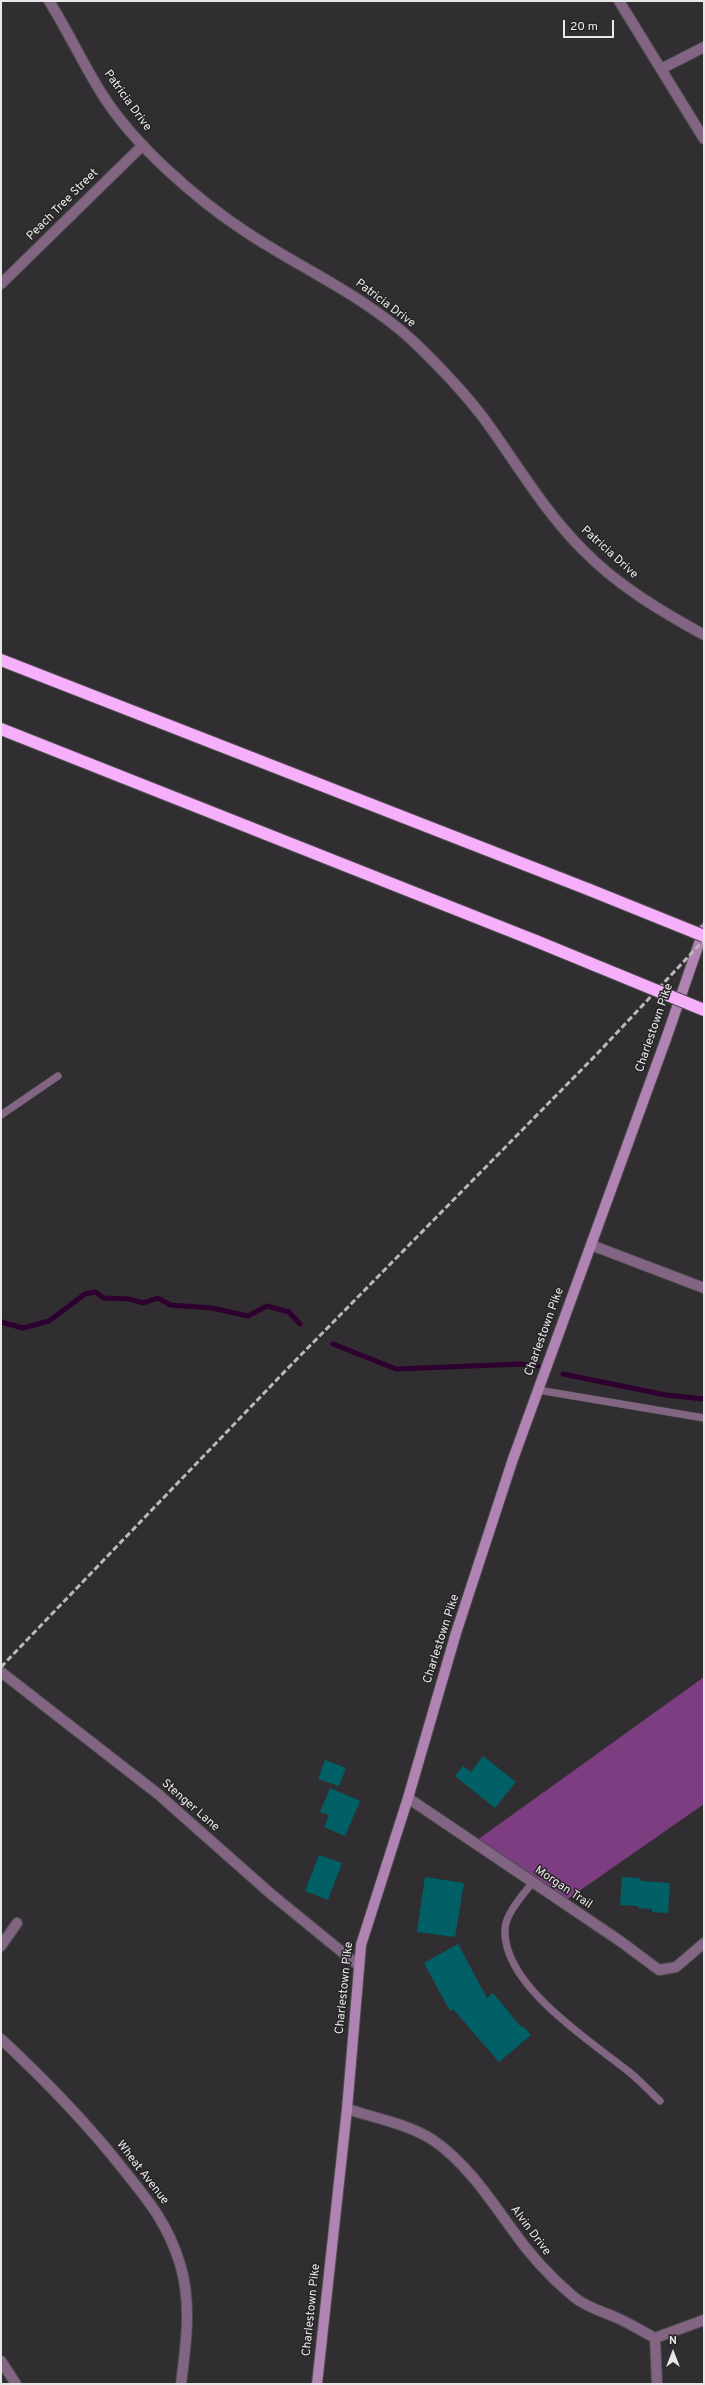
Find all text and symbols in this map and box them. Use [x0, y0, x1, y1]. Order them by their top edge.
scale bar [565, 12, 616, 38]
text: 20 m [570, 19, 598, 35]
street label: Patricia Drive [100, 68, 154, 134]
street label: Peach Tree Street [24, 166, 102, 244]
street label: Patricia Drive [352, 277, 418, 331]
street label: Patricia Drive [578, 524, 640, 582]
street label: Charlestown Pike [633, 982, 677, 1074]
street label: Charlestown Pike [522, 1286, 568, 1378]
street label: Charlestown Pike [421, 1593, 463, 1685]
street label: Stenger Lane [158, 1777, 222, 1835]
street label: Morgan Trail [531, 1863, 595, 1913]
street label: Charlestown Pike [333, 1941, 357, 2035]
street label: Wheat Avenue [113, 2138, 171, 2208]
street label: Alvin Drive [507, 2203, 553, 2259]
street label: Charlestown Pike [300, 2263, 324, 2357]
north arrow [653, 2333, 693, 2373]
text: N [669, 2334, 677, 2348]

